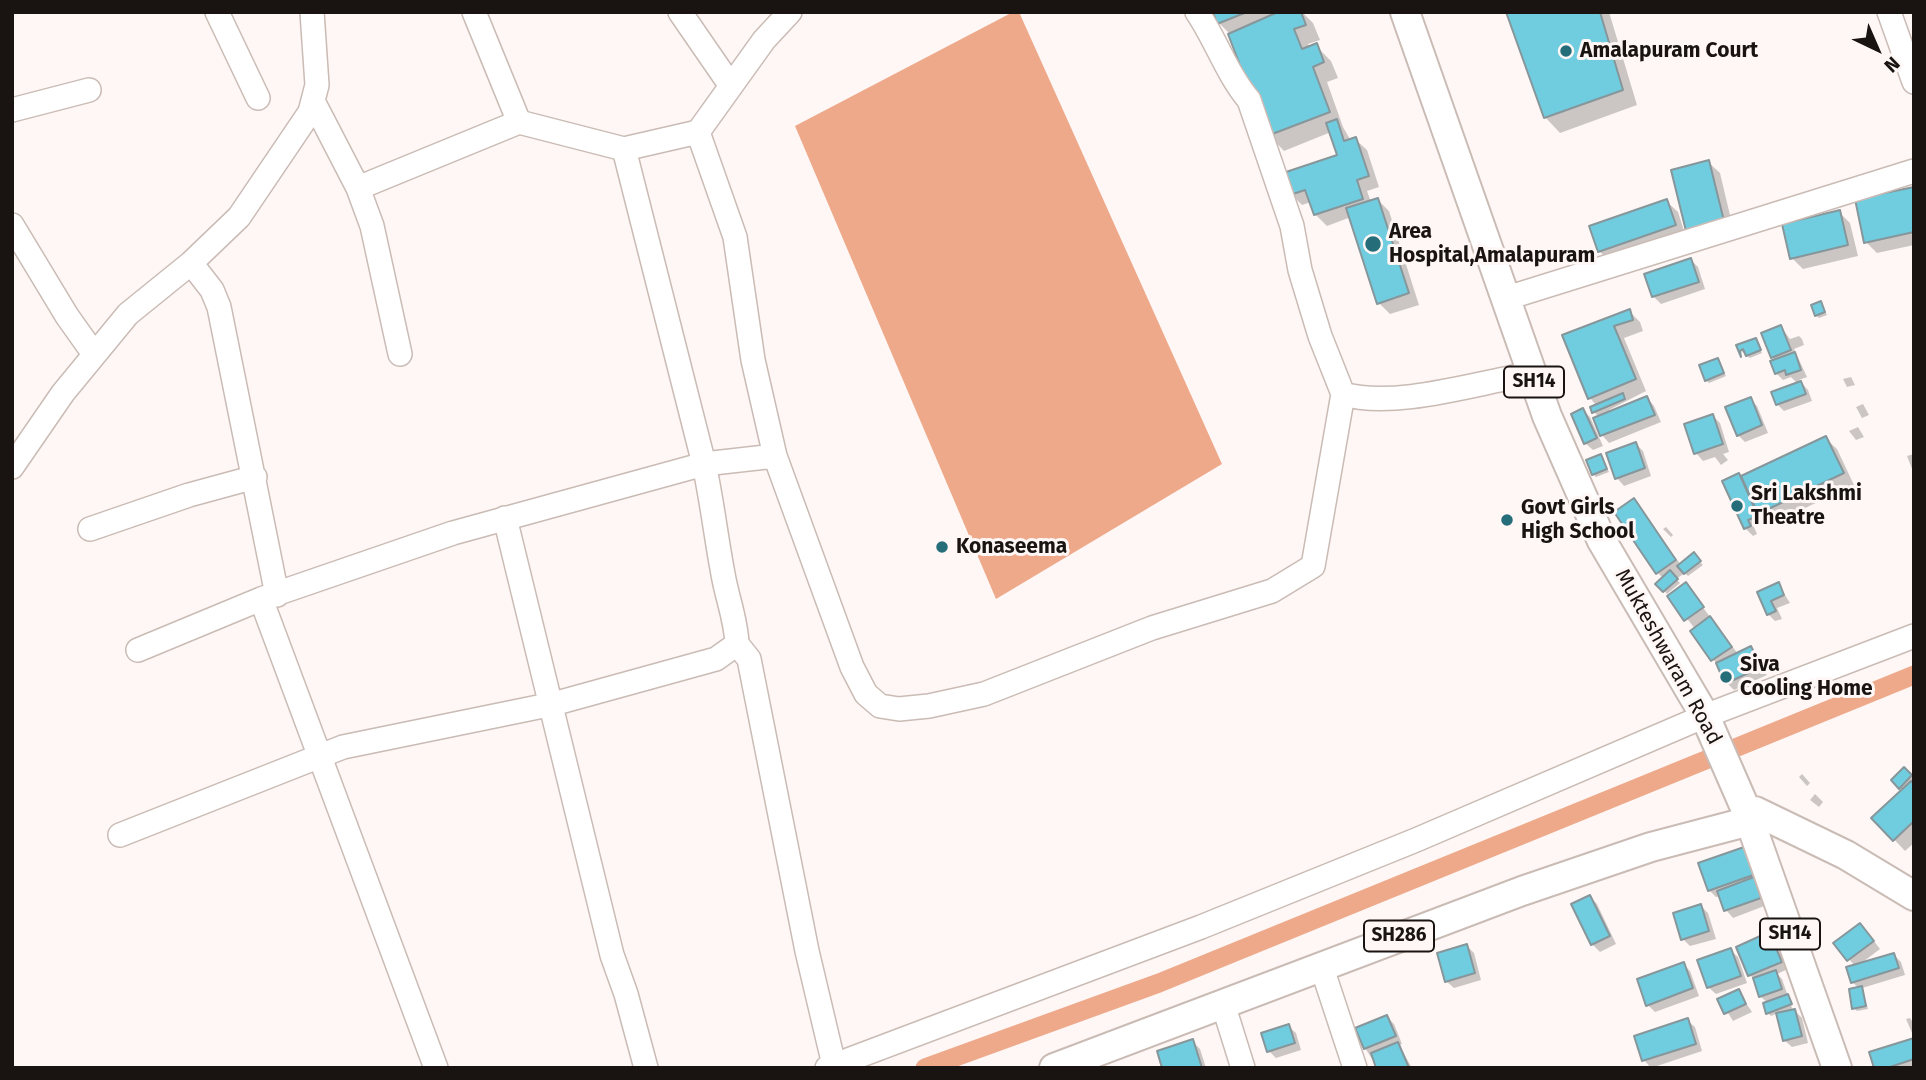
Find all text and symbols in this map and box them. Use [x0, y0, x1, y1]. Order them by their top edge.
north arrow [1842, 14, 1912, 84]
place label: Amalapuram Court [1580, 38, 1758, 64]
marker: Amalapuram Court [1558, 43, 1574, 59]
text: N [1879, 52, 1904, 77]
place label: Area Hospital,Amalapuram [1389, 219, 1595, 269]
marker: Area Hospital,Amalapuram [1363, 234, 1383, 254]
road number: SH14 [1504, 366, 1564, 398]
place label: Sri Lakshmi Theatre [1751, 481, 1862, 531]
place label: Govt Girls High School [1521, 495, 1635, 545]
marker: Sri Lakshmi Theatre [1729, 498, 1745, 514]
marker: Govt Girls High School [1499, 512, 1515, 528]
place label: Konaseema [956, 534, 1067, 560]
marker: Konaseema [934, 539, 950, 555]
street label: Mukteshwaram Road [1609, 565, 1727, 749]
place label: Siva Cooling Home [1740, 652, 1873, 702]
marker: Siva Cooling Home [1718, 669, 1734, 685]
road number: SH14 [1760, 918, 1820, 950]
road number: SH286 [1364, 920, 1434, 952]

